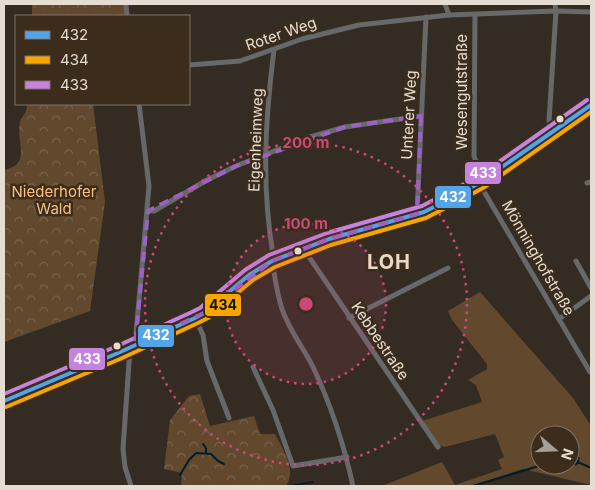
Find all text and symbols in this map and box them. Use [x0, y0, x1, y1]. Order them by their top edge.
street label: Roter Weg [243, 13, 319, 55]
legend [15, 15, 190, 105]
text: 432 [60, 25, 88, 44]
street label: Wesengutstraße [452, 34, 471, 150]
text: 434 [60, 50, 89, 69]
street label: Unterer Weg [397, 70, 420, 160]
text: 433 [60, 75, 88, 94]
street label: Eigenheimweg [244, 88, 267, 192]
unlabelled marker [555, 114, 565, 124]
text: 200 m [283, 133, 329, 152]
line badge: 433 [464, 161, 502, 185]
text: 433 [469, 164, 497, 181]
park label: Niederhofer Wald [12, 182, 97, 218]
line badge: 432 [434, 185, 472, 209]
text: 432 [439, 188, 467, 205]
street label: Mönninghofstraße [498, 197, 579, 319]
text: 100 m [284, 214, 328, 233]
unlabelled marker [293, 246, 303, 256]
district label: LOH [367, 250, 411, 274]
line badge: 434 [204, 293, 242, 317]
centre of rings [297, 295, 315, 313]
text: 434 [209, 296, 237, 313]
street label: Kebbestraße [347, 298, 414, 383]
line badge: 432 [137, 324, 175, 348]
text: 432 [142, 326, 170, 343]
unlabelled marker [112, 341, 122, 351]
line badge: 433 [68, 347, 106, 371]
text: 433 [73, 350, 101, 367]
north arrow [530, 425, 580, 475]
text: N [558, 447, 578, 462]

